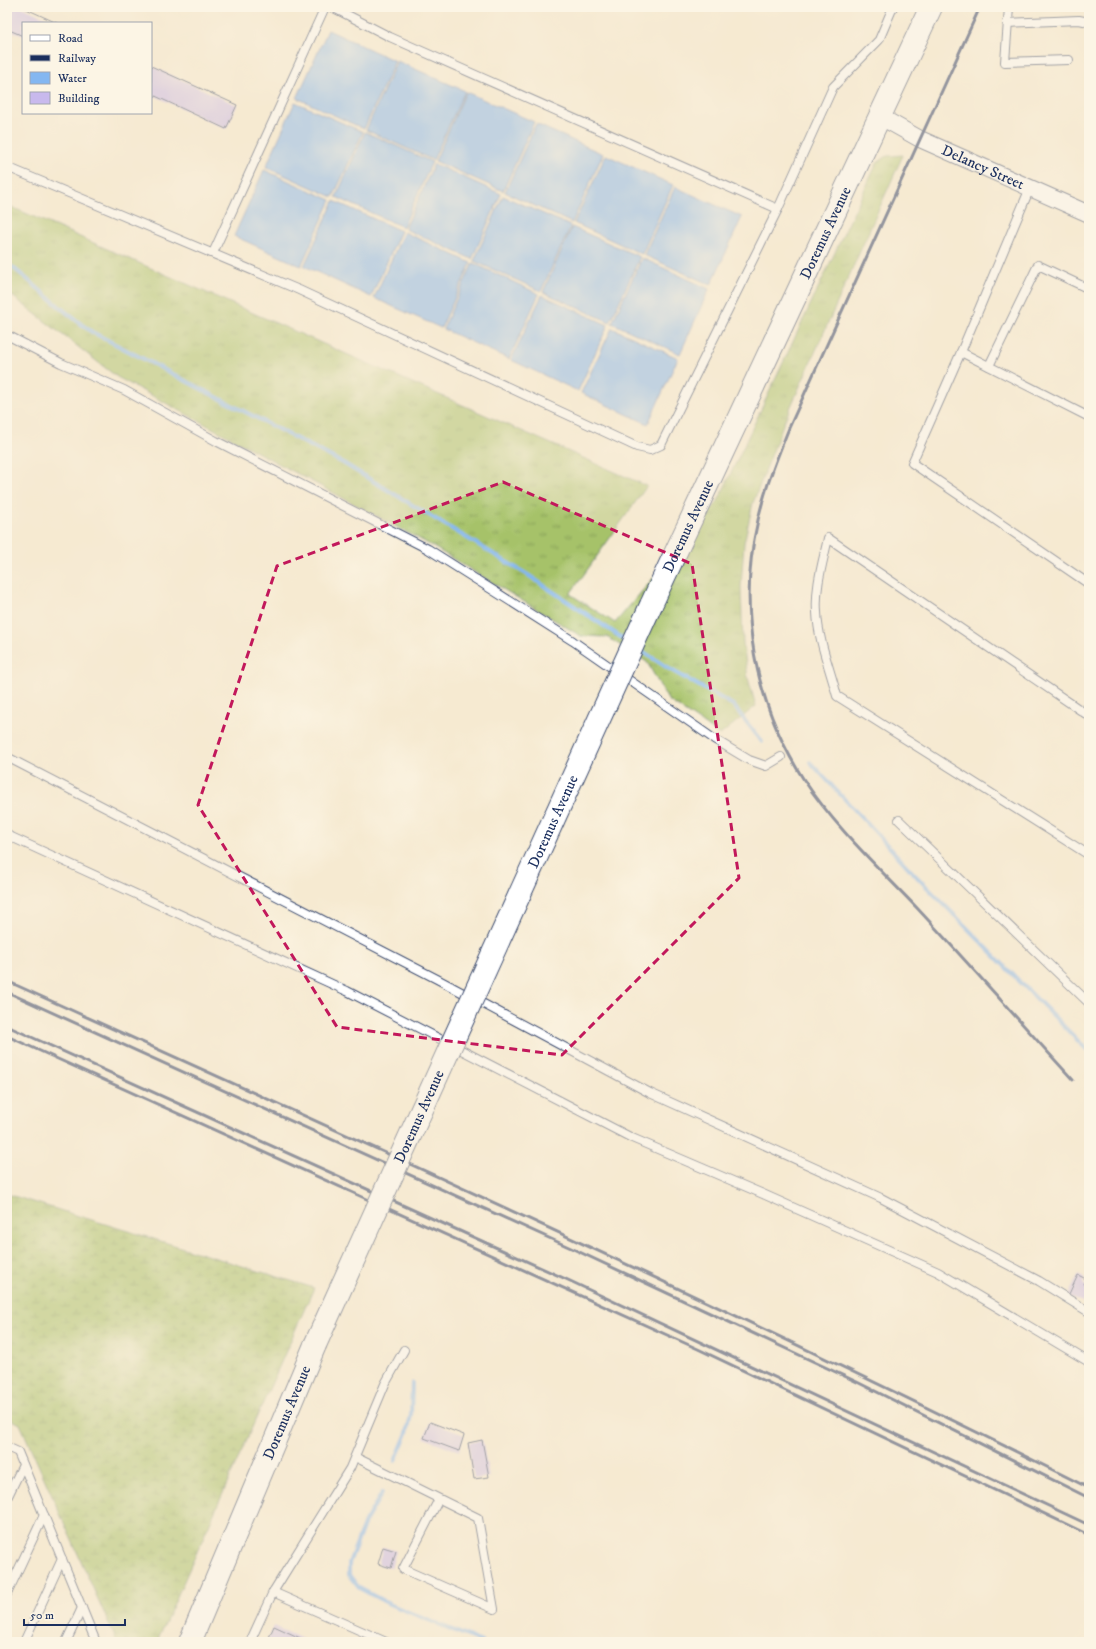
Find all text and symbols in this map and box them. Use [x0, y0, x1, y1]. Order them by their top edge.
legend [22, 22, 152, 114]
text: Road [58, 31, 83, 46]
text: Railway [58, 51, 96, 66]
text: Water [57, 71, 87, 86]
text: Building [58, 91, 99, 106]
street label: Delancy Street [939, 140, 1027, 194]
street label: Doremus Avenue [795, 183, 855, 282]
street label: Doremus Avenue [658, 477, 718, 576]
street label: Doremus Avenue [523, 772, 582, 871]
street label: Doremus Avenue [389, 1067, 448, 1166]
street label: Doremus Avenue [258, 1363, 315, 1462]
scale bar [24, 1601, 125, 1627]
text: 50 m [30, 1608, 54, 1623]

